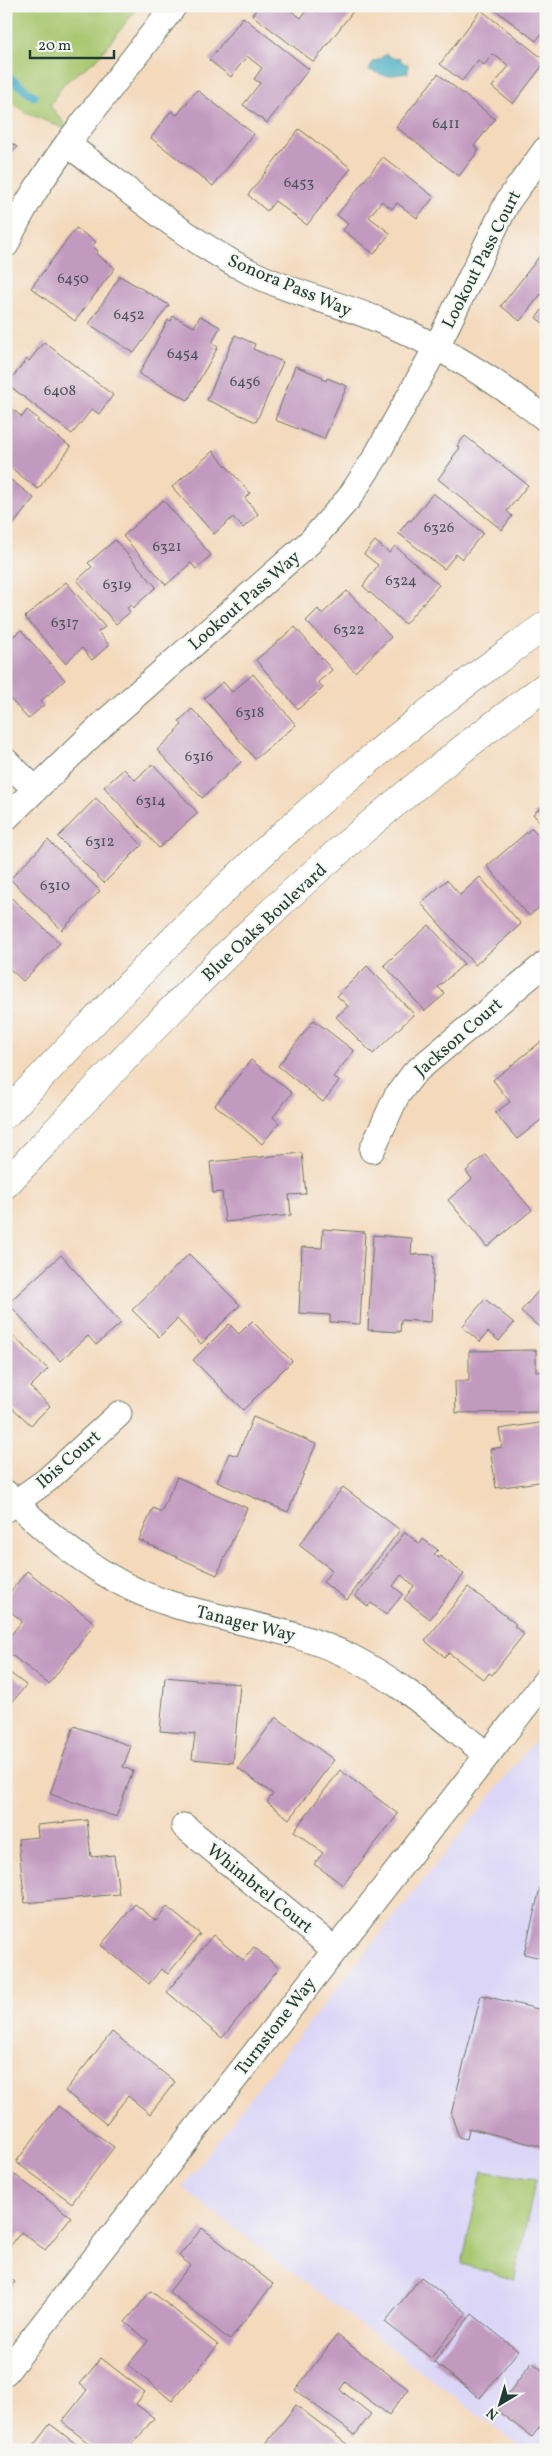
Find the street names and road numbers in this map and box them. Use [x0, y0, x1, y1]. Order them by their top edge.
street label: Lookout Pass Court [437, 186, 528, 333]
street label: Sonora Pass Way [223, 249, 356, 324]
street label: Lookout Pass Way [184, 545, 307, 657]
street label: Blue Oaks Boulevard [197, 858, 333, 988]
street label: Jackson Court [410, 993, 508, 1083]
street label: Ibis Court [31, 1425, 107, 1495]
street label: Tanager Way [193, 1600, 298, 1649]
street label: Whimbrel Court [201, 1838, 318, 1940]
street label: Turnstone Way [230, 1972, 323, 2081]

